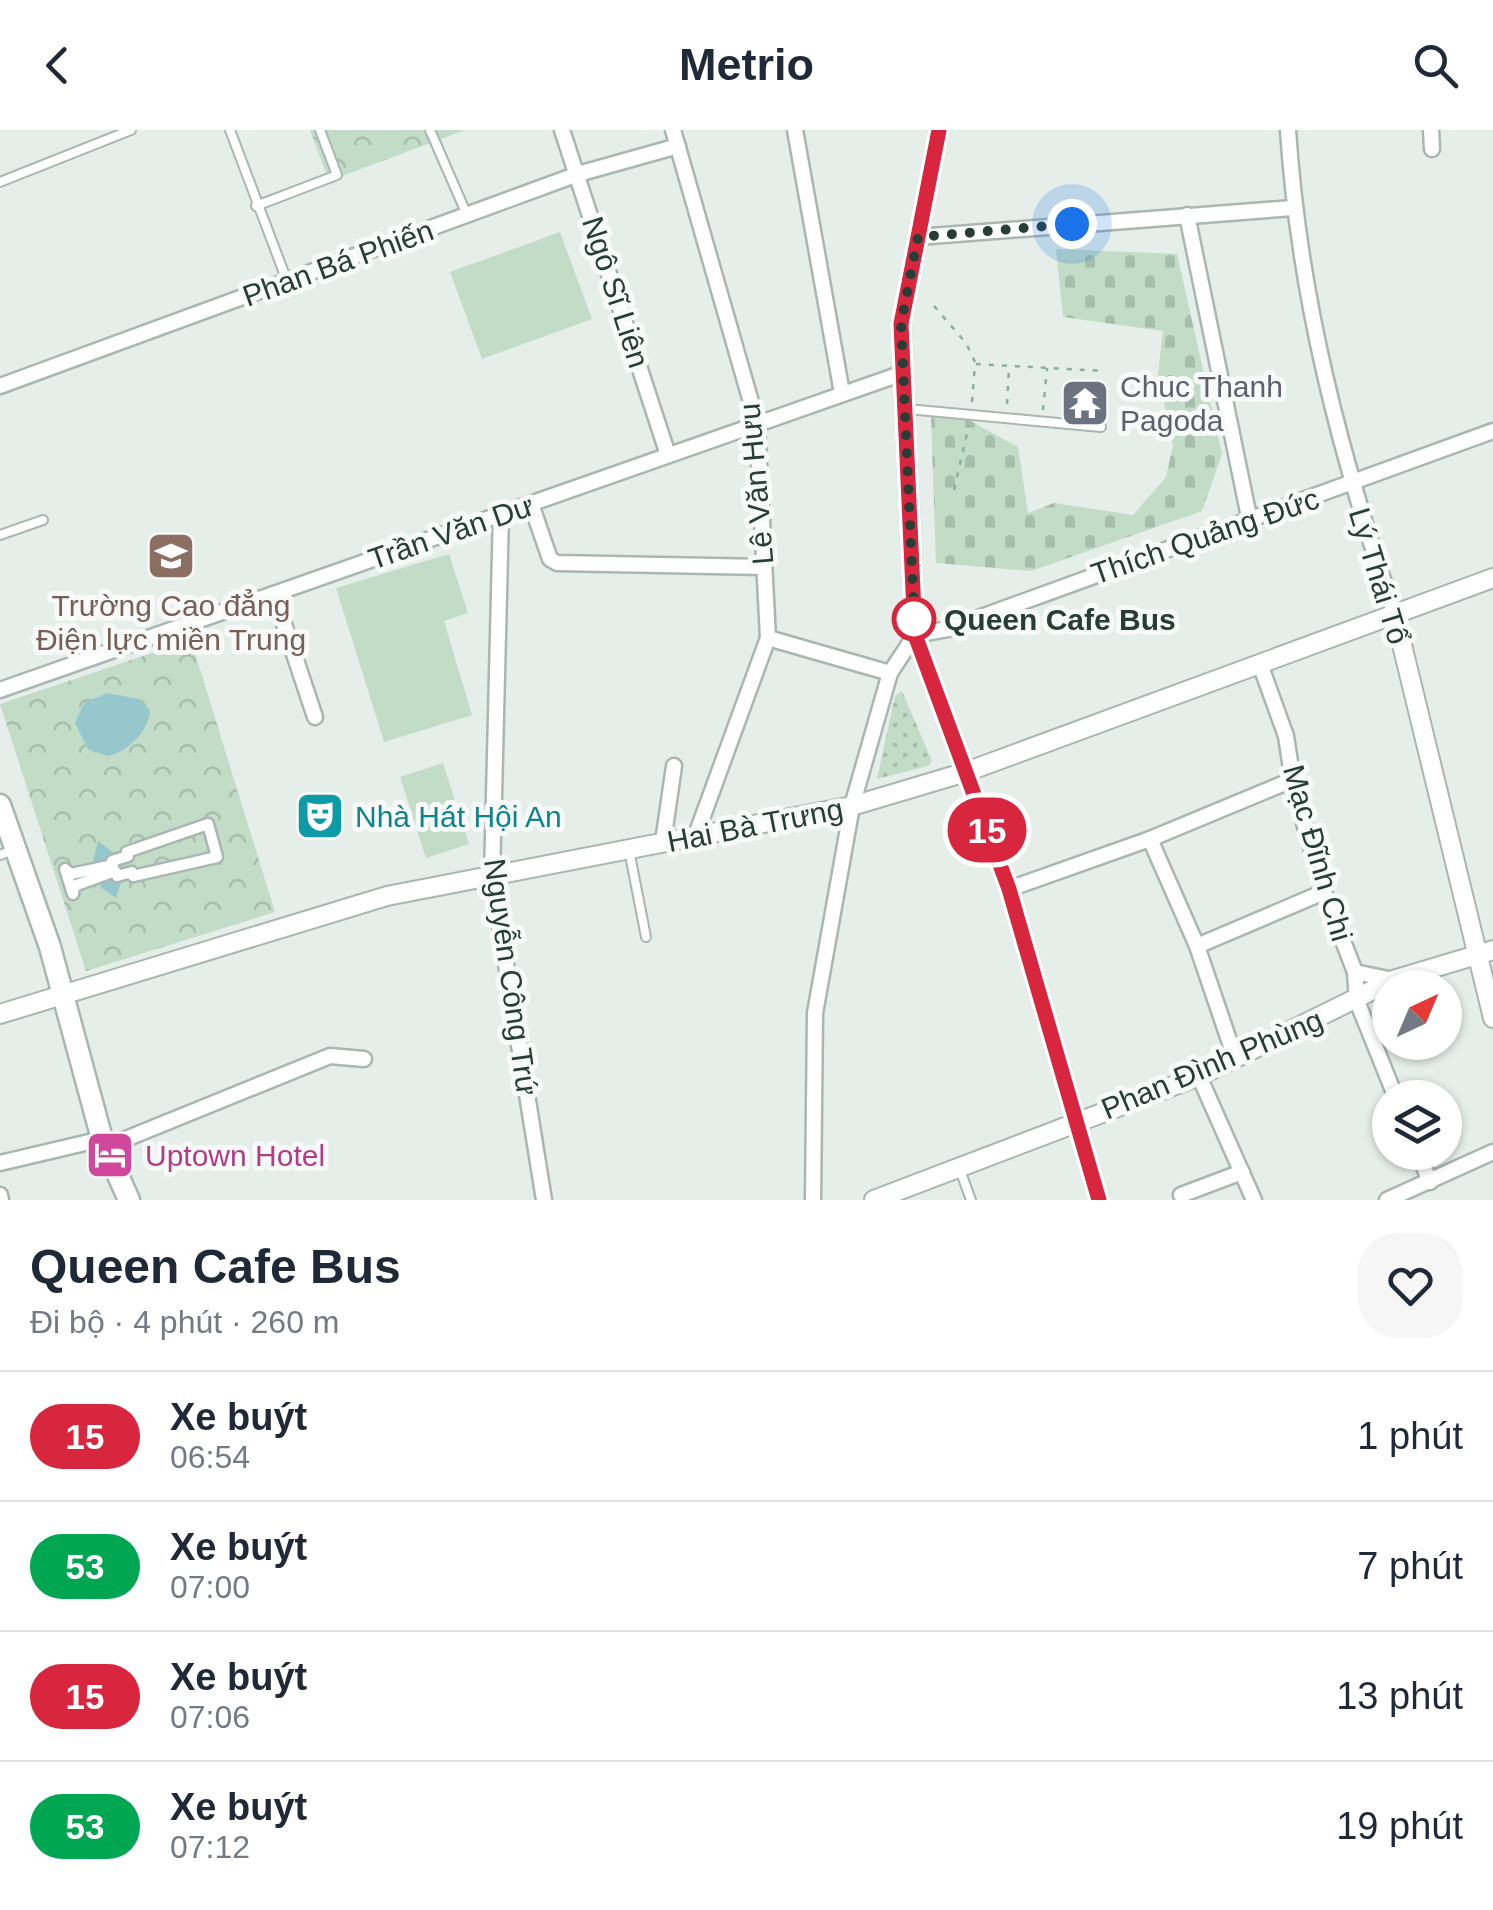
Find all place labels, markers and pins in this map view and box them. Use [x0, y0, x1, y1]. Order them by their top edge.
place label: Chuc Thanh Pagoda [1120, 370, 1283, 437]
temple icon: Chuc Thanh Pagoda [1059, 377, 1111, 429]
school or university icon: Trường Cao đẳng Điện lực miền Trung [145, 530, 197, 582]
place label: Trường Cao đẳng Điện lực miền Trung [36, 589, 306, 656]
marker: Queen Cafe Bus [893, 598, 935, 640]
place label: Queen Cafe Bus [944, 603, 1176, 636]
theatre icon: Nhà Hát Hội An [294, 790, 346, 842]
place label: Nhà Hát Hội An [355, 800, 562, 833]
hotel icon: Uptown Hotel [84, 1129, 136, 1181]
place label: Uptown Hotel [145, 1139, 325, 1172]

